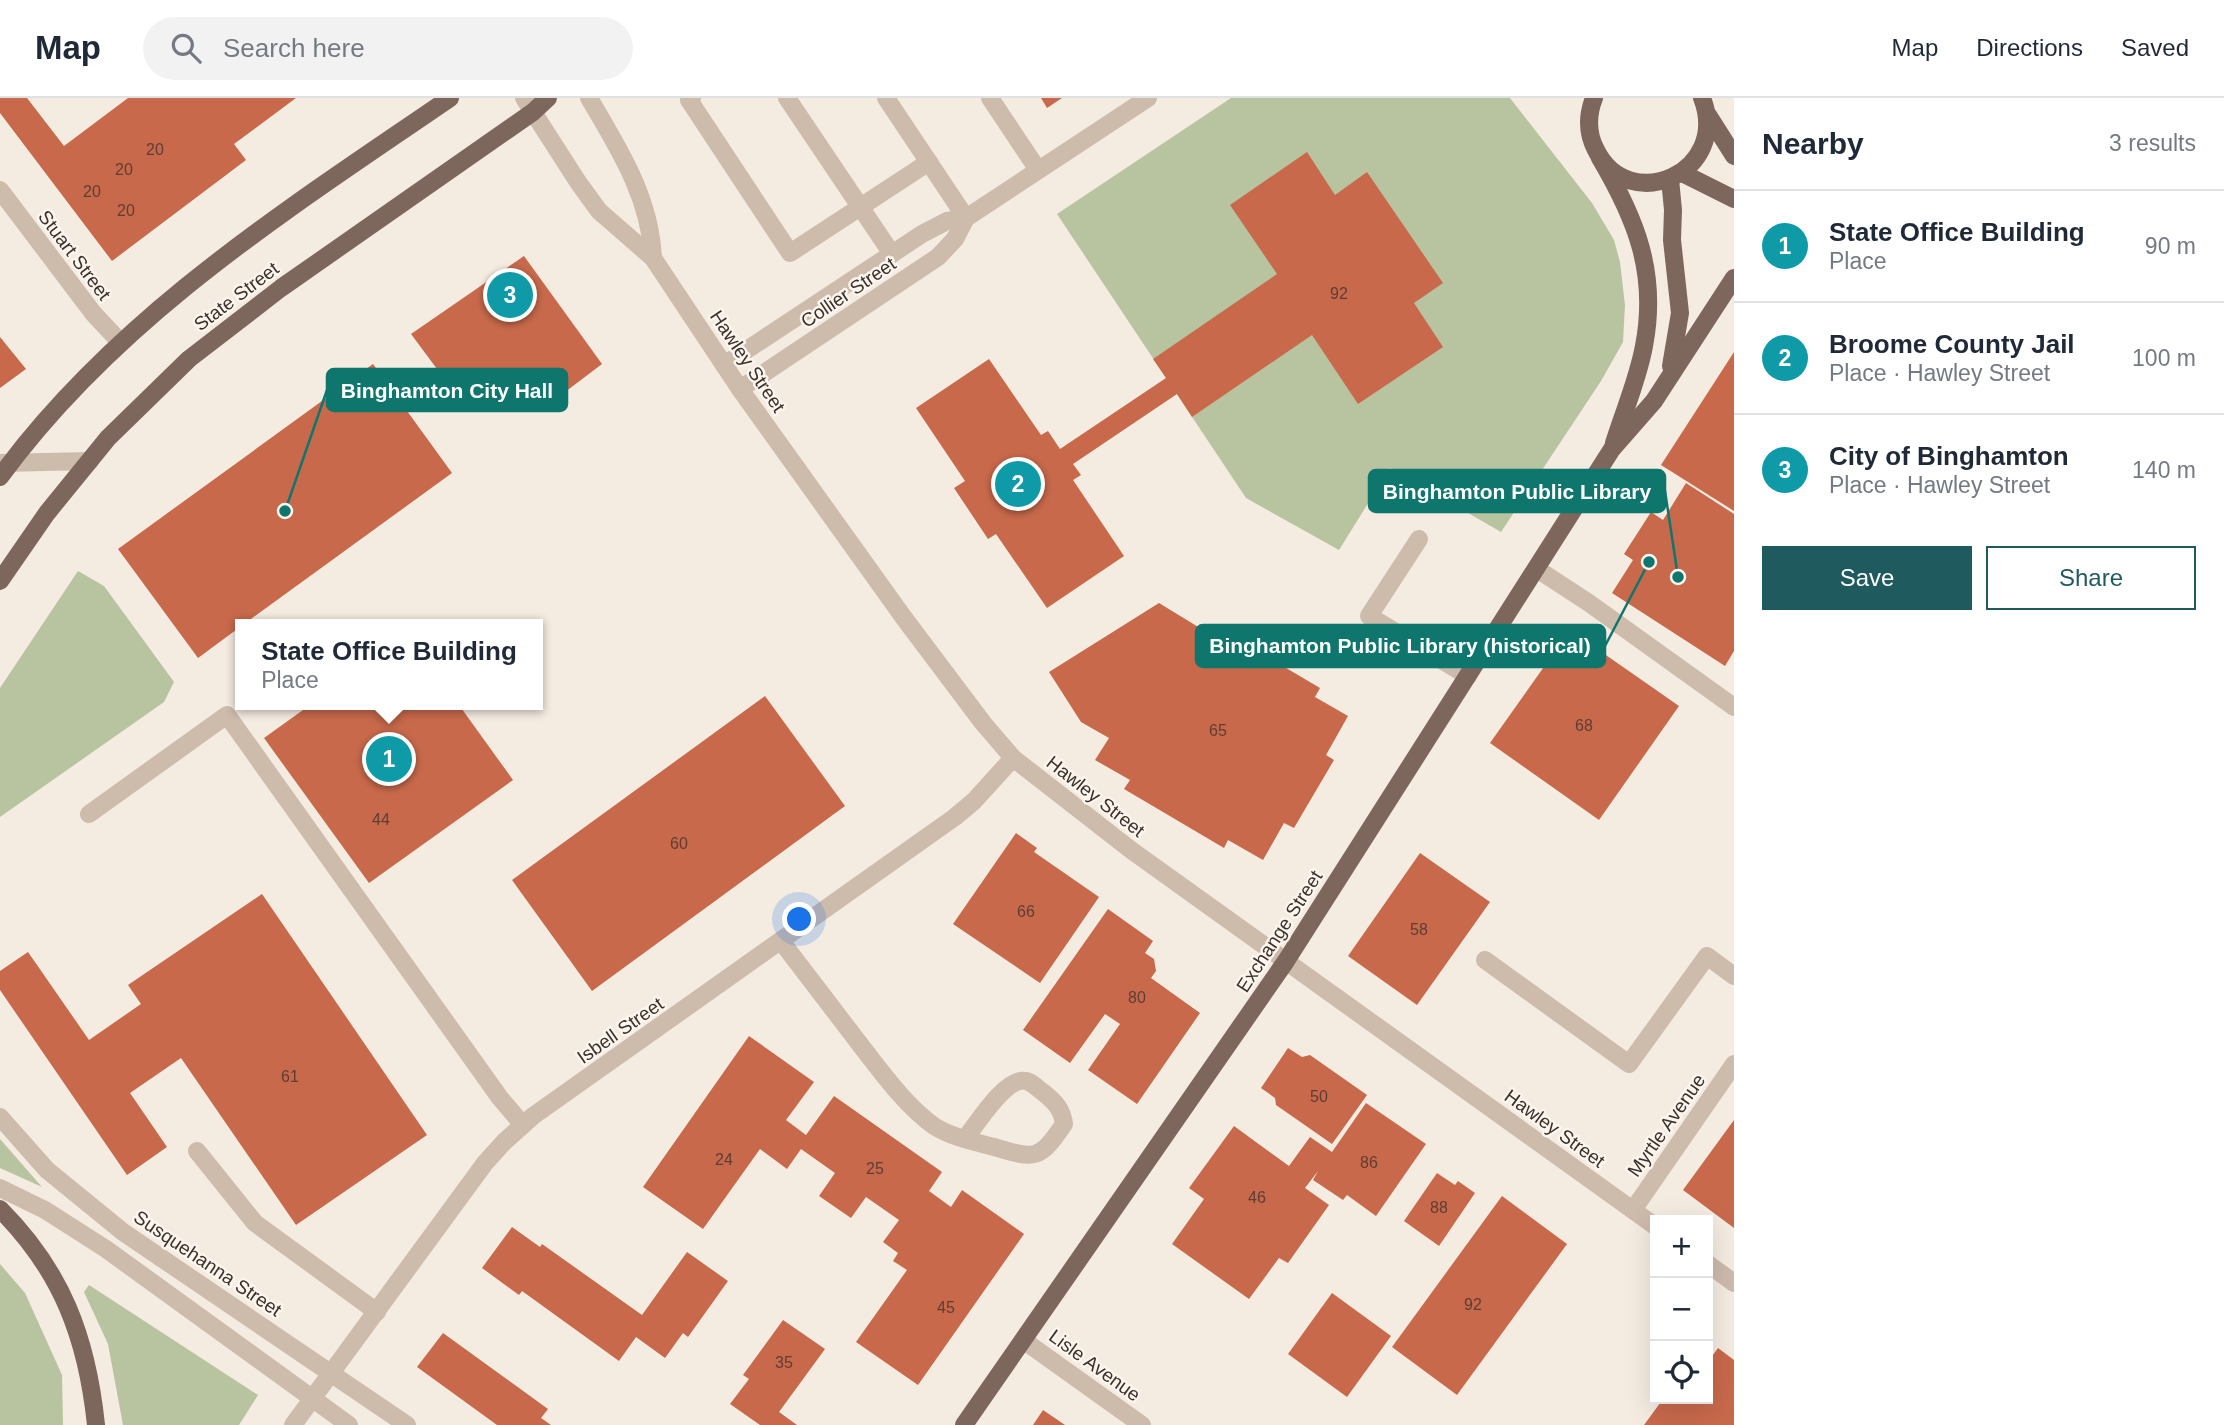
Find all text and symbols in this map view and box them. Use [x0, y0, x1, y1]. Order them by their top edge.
search box [143, 17, 633, 80]
text: Map [35, 29, 101, 66]
icon: search [167, 29, 205, 67]
text: Search here [223, 33, 365, 63]
text: Map [1892, 34, 1938, 61]
text: Directions [1976, 34, 2083, 61]
text: Saved [2121, 34, 2189, 61]
text: Nearby [1762, 127, 1864, 160]
text: 3 results [2109, 130, 2196, 156]
house number: 20 [146, 141, 164, 158]
house number: 20 [115, 161, 133, 178]
house number: 20 [83, 183, 101, 200]
house number: 20 [117, 202, 135, 219]
street label: Stuart Street [34, 206, 116, 305]
text: State Office Building [1829, 217, 2085, 247]
text: 1 [1779, 233, 1791, 259]
text: 90 m [2145, 233, 2196, 259]
text: Place [1829, 248, 1887, 274]
street label: Collier Street [797, 253, 900, 332]
street label: State Street [190, 257, 283, 335]
pin: 3 [487, 269, 533, 321]
house number: 92 [1330, 285, 1348, 302]
street label: Hawley Street [706, 306, 790, 417]
text: Broome County Jail [1829, 329, 2075, 359]
text: 2 [1779, 345, 1791, 371]
text: 100 m [2132, 345, 2196, 371]
text: Place · Hawley Street [1829, 360, 2050, 386]
callout: Binghamton City Hall [327, 369, 567, 411]
text: Binghamton City Hall [341, 379, 553, 402]
text: City of Binghamton [1829, 441, 2069, 471]
text: 3 [1779, 457, 1791, 483]
text: 140 m [2132, 457, 2196, 483]
pin: 2 [995, 458, 1041, 510]
callout: Binghamton Public Library [1369, 470, 1665, 512]
text: Place · Hawley Street [1829, 472, 2050, 498]
text: Binghamton Public Library [1383, 480, 1651, 503]
button: Save [1762, 546, 1972, 610]
button: Share [1986, 546, 2196, 610]
popup [235, 619, 543, 710]
callout: Binghamton Public Library (historical) [1196, 625, 1605, 667]
text: Binghamton Public Library (historical) [1209, 634, 1591, 657]
text: State Office Building [261, 636, 517, 666]
text: Place [261, 667, 319, 693]
house number: 68 [1575, 717, 1593, 734]
house number: 65 [1209, 722, 1227, 739]
pin: 1 [366, 733, 412, 785]
street label: Hawley Street [1043, 752, 1149, 842]
house number: 44 [372, 811, 390, 828]
house number: 60 [670, 835, 688, 852]
street label: Exchange Street [1232, 866, 1327, 996]
your location [782, 902, 816, 936]
house number: 66 [1017, 903, 1035, 920]
house number: 58 [1410, 921, 1428, 938]
house number: 80 [1128, 989, 1146, 1006]
street label: Isbell Street [573, 993, 668, 1068]
house number: 61 [281, 1068, 299, 1085]
street label: Myrtle Avenue [1623, 1070, 1709, 1180]
street label: Hawley Street [1501, 1085, 1609, 1172]
house number: 50 [1310, 1088, 1328, 1105]
house number: 24 [715, 1151, 733, 1168]
house number: 86 [1360, 1154, 1378, 1171]
house number: 25 [866, 1160, 884, 1177]
house number: 46 [1248, 1189, 1266, 1206]
house number: 88 [1430, 1199, 1448, 1216]
street label: Susquehanna Street [130, 1206, 286, 1321]
map controls [1650, 1215, 1713, 1404]
button: + [1650, 1215, 1713, 1278]
button: − [1650, 1278, 1713, 1341]
house number: 92 [1464, 1296, 1482, 1313]
house number: 45 [937, 1299, 955, 1316]
street label: Lisle Avenue [1045, 1325, 1144, 1405]
button: locate [1650, 1341, 1713, 1404]
house number: 35 [775, 1354, 793, 1371]

